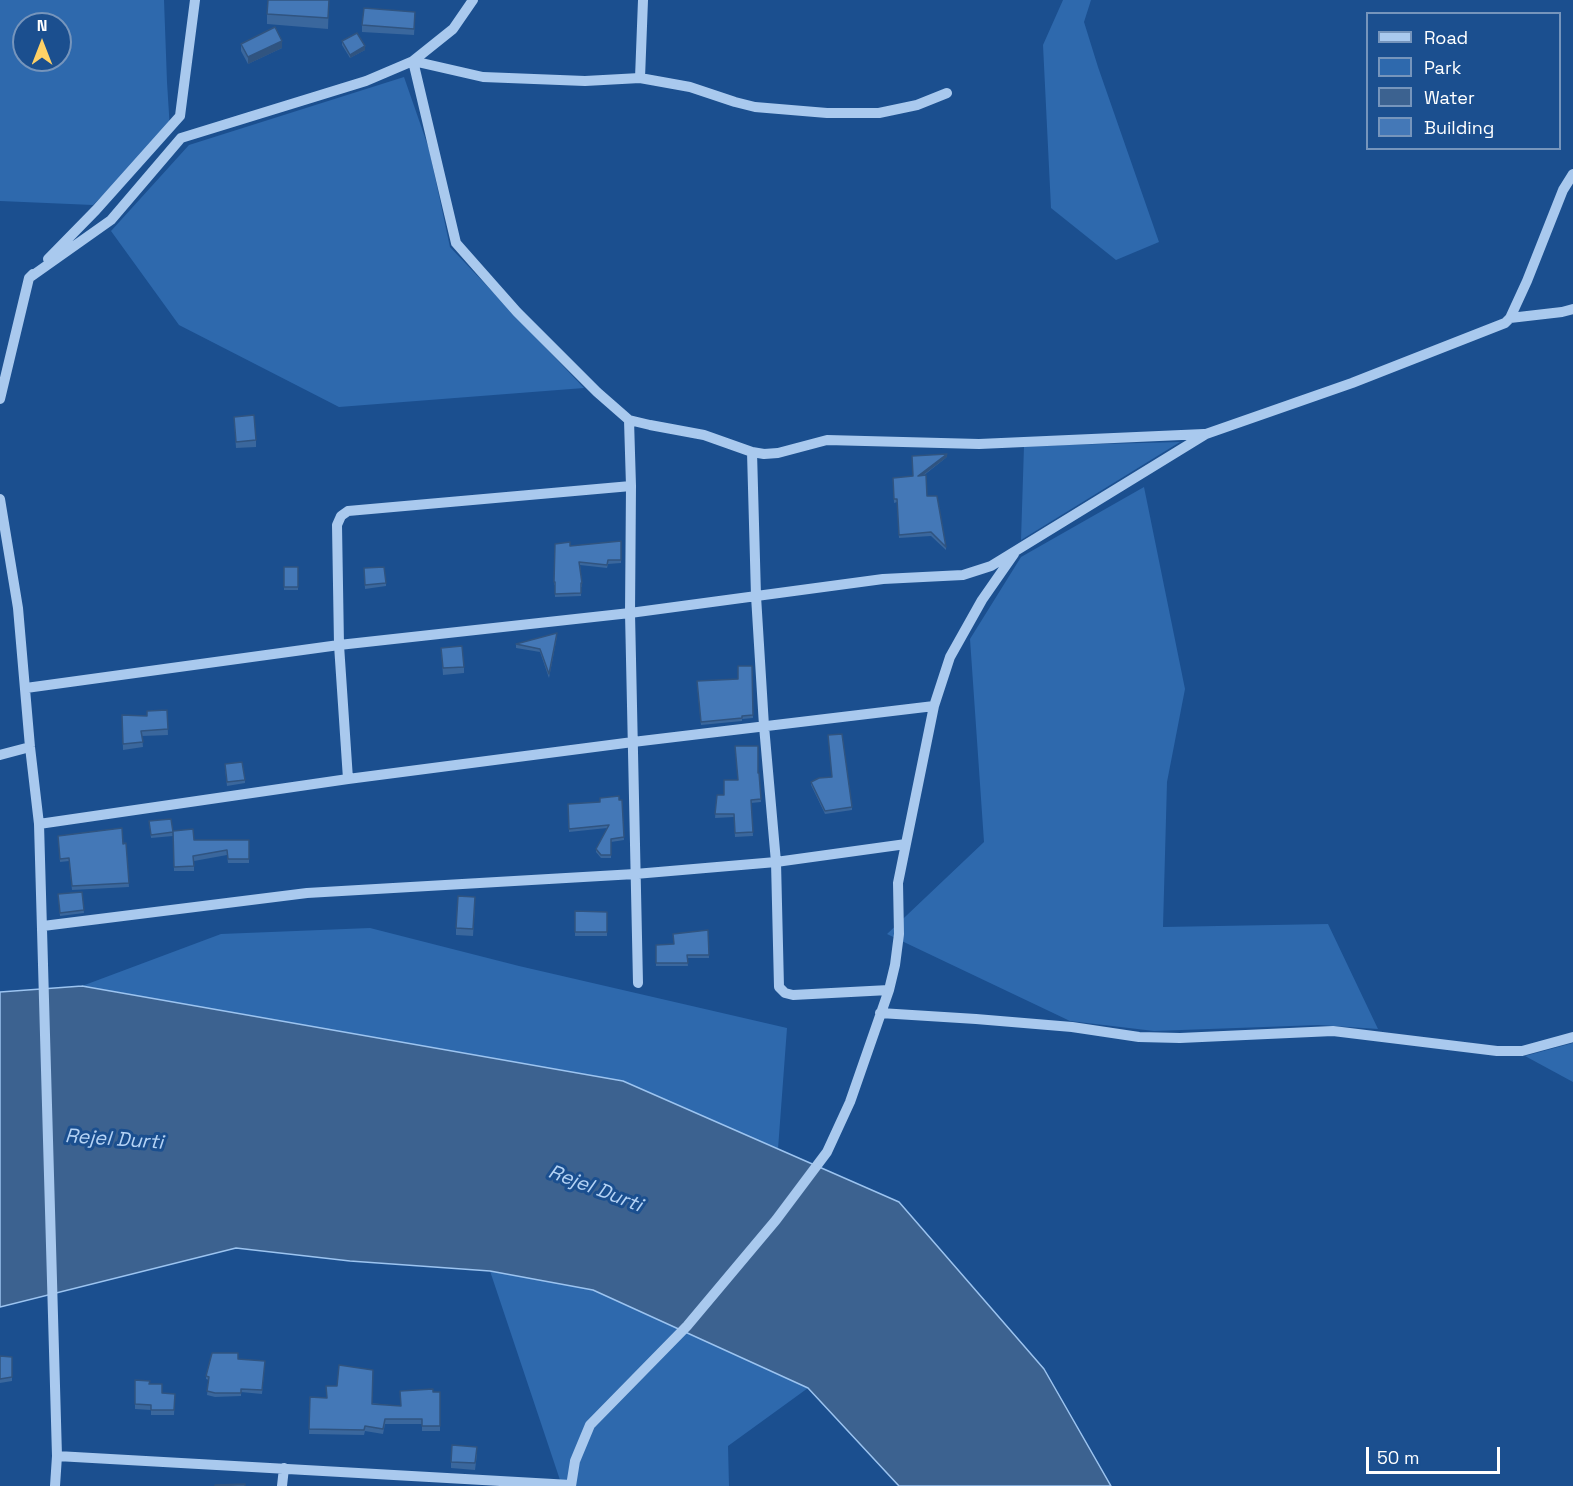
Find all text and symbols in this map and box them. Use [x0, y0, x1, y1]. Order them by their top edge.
north arrow [12, 12, 72, 72]
legend [1366, 12, 1561, 150]
text: N [37, 15, 47, 36]
text: Road [1424, 26, 1468, 49]
text: Park [1424, 56, 1461, 79]
text: Water [1424, 86, 1475, 109]
text: Building [1424, 116, 1494, 139]
water label: Rejel Durti [64, 1125, 164, 1155]
water label: Rejel Durti [545, 1160, 645, 1218]
scale bar [1369, 1435, 1502, 1473]
text: 50 m [1377, 1446, 1419, 1469]

